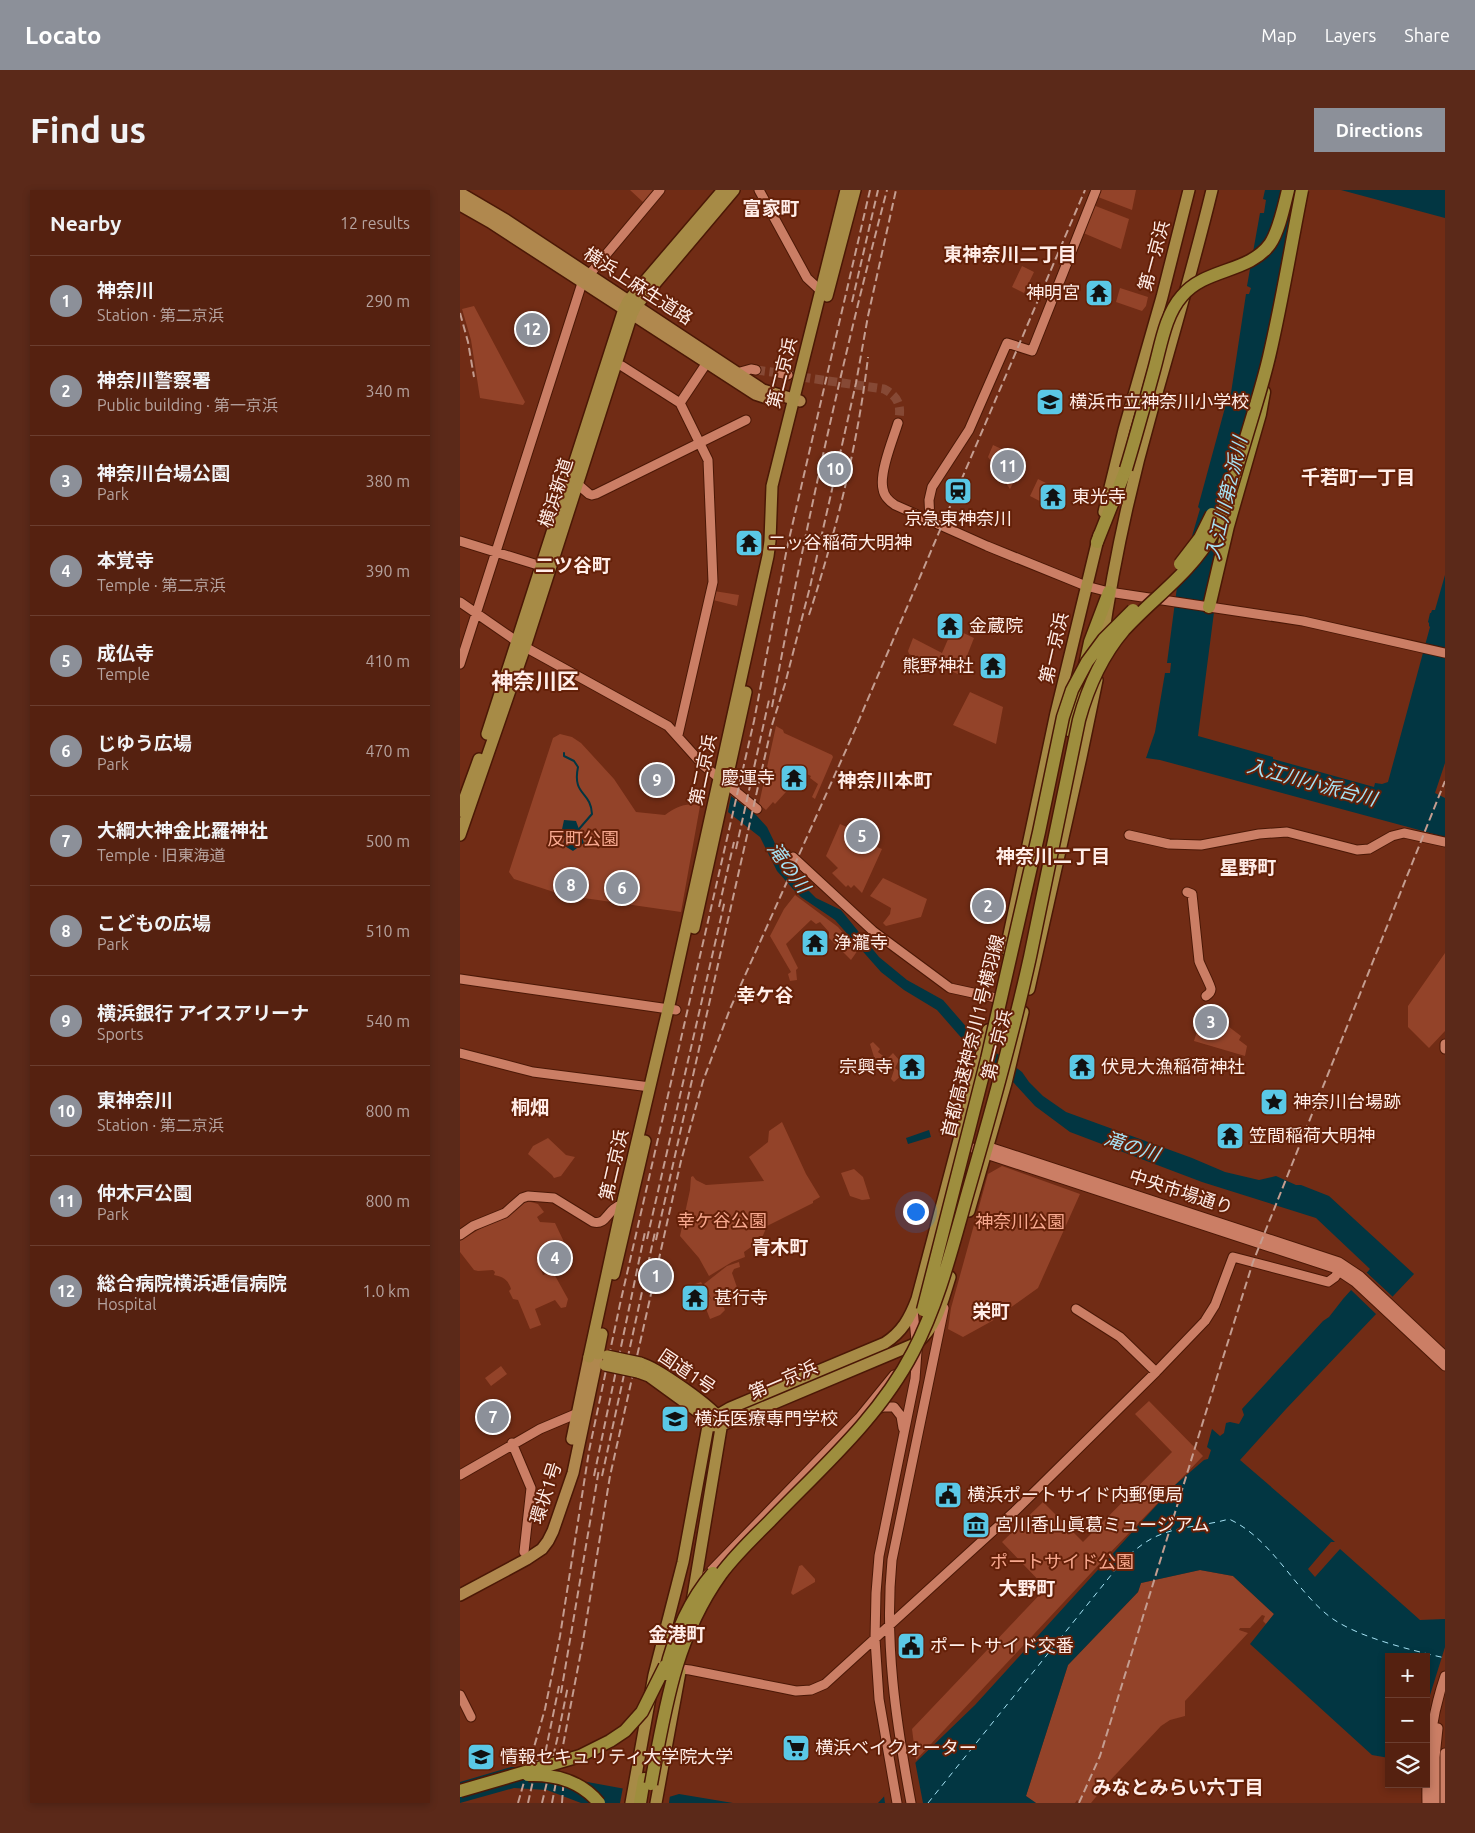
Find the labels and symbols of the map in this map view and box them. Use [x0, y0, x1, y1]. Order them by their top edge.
district label: 富家町 [742, 197, 800, 219]
street label: 第一京浜 [1134, 218, 1172, 293]
street label: 横浜上麻生道路 [580, 242, 697, 328]
district label: 東神奈川二丁目 [943, 243, 1077, 265]
temple icon: 神明宮 [1084, 278, 1114, 308]
place label: 神明宮 [1026, 282, 1080, 302]
pin: 12 [516, 310, 548, 348]
street label: 第二京浜 [763, 335, 799, 410]
school or university icon: 横浜市立神奈川小学校 [1035, 387, 1065, 417]
place label: 横浜市立神奈川小学校 [1069, 391, 1249, 411]
water label: 入江川第2派川 [1201, 433, 1251, 561]
pin: 11 [992, 447, 1024, 485]
pin: 10 [819, 450, 851, 488]
street label: 横浜新道 [534, 455, 576, 530]
district label: 千若町一丁目 [1301, 466, 1415, 488]
station icon: 京急東神奈川 [943, 476, 973, 506]
temple icon: 東光寺 [1038, 482, 1068, 512]
place label: 東光寺 [1072, 486, 1126, 506]
place label: 京急東神奈川 [904, 508, 1012, 528]
temple icon: 二ッ谷稲荷大明神 [734, 528, 764, 558]
place label: 二ッ谷稲荷大明神 [768, 532, 912, 552]
district label: 二ツ谷町 [535, 554, 611, 576]
street label: 第一京浜 [1035, 610, 1071, 685]
temple icon: 金蔵院 [935, 611, 965, 641]
place label: 金蔵院 [969, 615, 1023, 635]
temple icon: 熊野神社 [978, 651, 1008, 681]
place label: 熊野神社 [902, 655, 974, 675]
district label: 神奈川区 [491, 668, 579, 693]
street label: 第二京浜 [685, 732, 719, 807]
water label: 入江川小派台川 [1245, 754, 1381, 810]
pin: 9 [641, 761, 673, 799]
temple icon: 慶運寺 [779, 763, 809, 793]
place label: 慶運寺 [721, 767, 775, 787]
district label: 神奈川本町 [837, 769, 933, 791]
pin: 5 [846, 817, 878, 855]
park label: 反町公園 [547, 828, 619, 848]
water label: 滝の川 [763, 837, 816, 898]
district label: 神奈川二丁目 [996, 845, 1110, 867]
district label: 星野町 [1219, 856, 1277, 878]
pin: 8 [555, 866, 587, 904]
pin: 6 [606, 869, 638, 907]
pin: 2 [972, 887, 1004, 925]
temple icon: 浄瀧寺 [800, 928, 830, 958]
place label: 浄瀧寺 [834, 932, 888, 952]
street label: 首都高速神奈川1号横羽線 [937, 932, 1007, 1139]
district label: 幸ケ谷 [736, 984, 794, 1006]
pin: 3 [1195, 1003, 1227, 1041]
street label: 第一京浜 [978, 1007, 1014, 1082]
temple icon: 宗興寺 [897, 1052, 927, 1082]
temple icon: 伏見大漁稲荷神社 [1067, 1052, 1097, 1082]
place label: 宗興寺 [839, 1056, 893, 1076]
place label: 伏見大漁稲荷神社 [1101, 1056, 1245, 1076]
place icon: 神奈川台場跡 [1259, 1087, 1289, 1117]
place label: 神奈川台場跡 [1293, 1091, 1401, 1111]
district label: 桐畑 [511, 1096, 549, 1118]
temple icon: 笠間稲荷大明神 [1215, 1121, 1245, 1151]
place label: 笠間稲荷大明神 [1249, 1125, 1375, 1145]
street label: 第二京浜 [595, 1127, 631, 1202]
water label: 滝の川 [1101, 1127, 1164, 1166]
street label: 中央市場通り [1127, 1165, 1236, 1217]
your location [903, 1199, 929, 1225]
park label: 幸ケ谷公園 [677, 1210, 767, 1230]
park label: 神奈川公園 [975, 1211, 1065, 1231]
district label: 青木町 [751, 1236, 809, 1258]
pin: 4 [539, 1239, 571, 1277]
pin: 1 [640, 1257, 672, 1295]
temple icon: 甚行寺 [680, 1283, 710, 1313]
place label: 甚行寺 [714, 1287, 768, 1307]
district label: 栄町 [972, 1300, 1010, 1322]
street label: 国道1号 [655, 1345, 720, 1397]
street label: 第一京浜 [746, 1356, 820, 1402]
pin: 7 [477, 1398, 509, 1436]
school or university icon: 横浜医療専門学校 [660, 1404, 690, 1434]
place label: 横浜医療専門学校 [694, 1408, 838, 1428]
street label: 環状1号 [526, 1459, 564, 1526]
public building icon: 横浜ポートサイド内郵便局 [933, 1480, 963, 1510]
place label: 横浜ポートサイド内郵便局 [967, 1484, 1183, 1504]
museum icon: 宮川香山眞葛ミュージアム [961, 1510, 991, 1540]
place label: 宮川香山眞葛ミュージアム [995, 1514, 1209, 1534]
park label: ポートサイド公園 [990, 1551, 1134, 1571]
district label: 大野町 [998, 1577, 1056, 1599]
district label: 金港町 [648, 1623, 706, 1645]
public building icon: ポートサイド交番 [896, 1631, 926, 1661]
place label: ポートサイド交番 [930, 1635, 1074, 1655]
supermarket icon: 横浜ベイクォーター [781, 1733, 811, 1763]
place label: 横浜ベイクォーター [815, 1737, 977, 1757]
school or university icon: 情報セキュリティ大学院大学 [466, 1742, 496, 1772]
place label: 情報セキュリティ大学院大学 [500, 1746, 733, 1766]
district label: みなとみらい六丁目 [1092, 1776, 1264, 1798]

